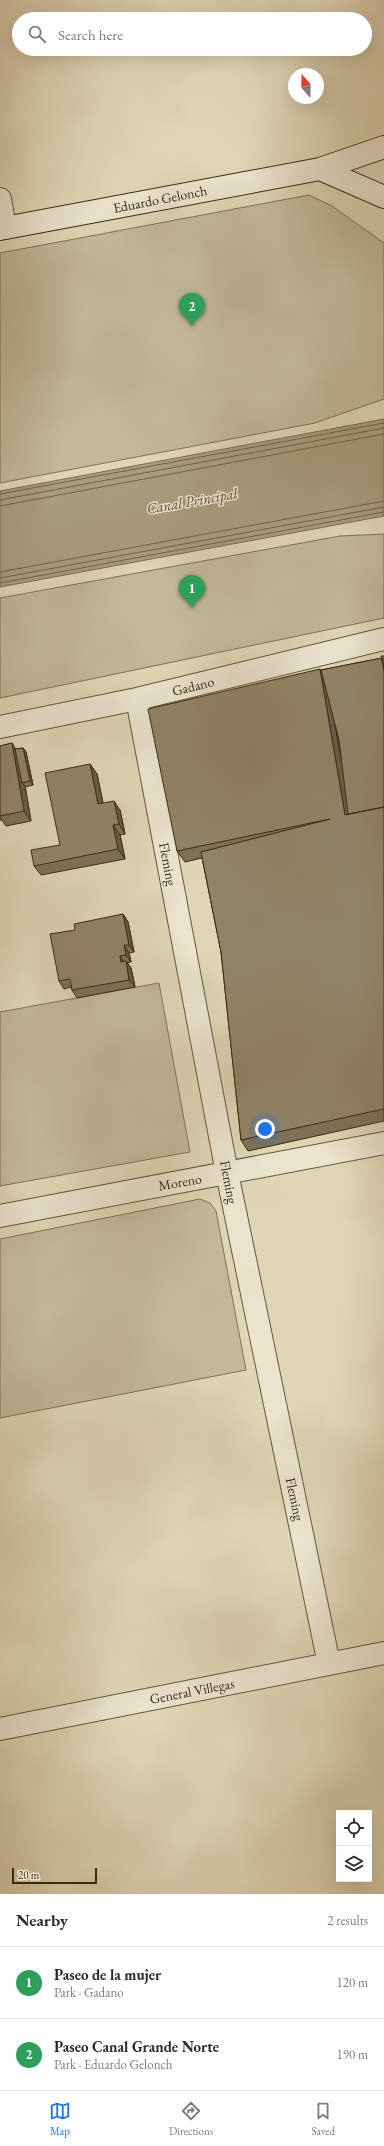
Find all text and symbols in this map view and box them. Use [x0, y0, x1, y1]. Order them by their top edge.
search box [12, 12, 372, 56]
icon: search [26, 23, 48, 45]
text: Search here [58, 25, 123, 44]
north arrow [288, 68, 324, 104]
street label: Eduardo Gelonch [111, 181, 209, 217]
pin: 2 [179, 293, 205, 326]
water label: Canal Principal [145, 483, 239, 518]
pin: 1 [179, 575, 205, 608]
street label: Gadano [170, 672, 216, 700]
street label: Fleming [155, 841, 181, 888]
your location [255, 1119, 275, 1139]
street label: Fleming [216, 1159, 242, 1206]
street label: Moreno [157, 1169, 203, 1195]
street label: Fleming [282, 1476, 309, 1523]
street label: General Villegas [148, 1674, 236, 1708]
map controls [336, 1810, 372, 1882]
button: locate [336, 1810, 372, 1846]
button: layers [336, 1846, 372, 1882]
scale bar [12, 1866, 97, 1885]
text: 20 m [18, 1868, 39, 1882]
text: Nearby [16, 1909, 68, 1931]
text: 2 results [327, 1912, 368, 1929]
text: Paseo de la mujer [54, 1965, 161, 1984]
text: 1 [26, 1974, 32, 1991]
text: 120 m [337, 1974, 368, 1991]
text: Park · Gadano [54, 1984, 124, 2001]
text: Paseo Canal Grande Norte [54, 2037, 219, 2056]
text: 2 [26, 2046, 32, 2063]
text: 190 m [337, 2046, 368, 2063]
text: Park · Eduardo Gelonch [54, 2056, 172, 2073]
tab: Map [49, 2100, 71, 2138]
tab: Directions [169, 2100, 213, 2138]
tab: Saved [311, 2100, 335, 2138]

